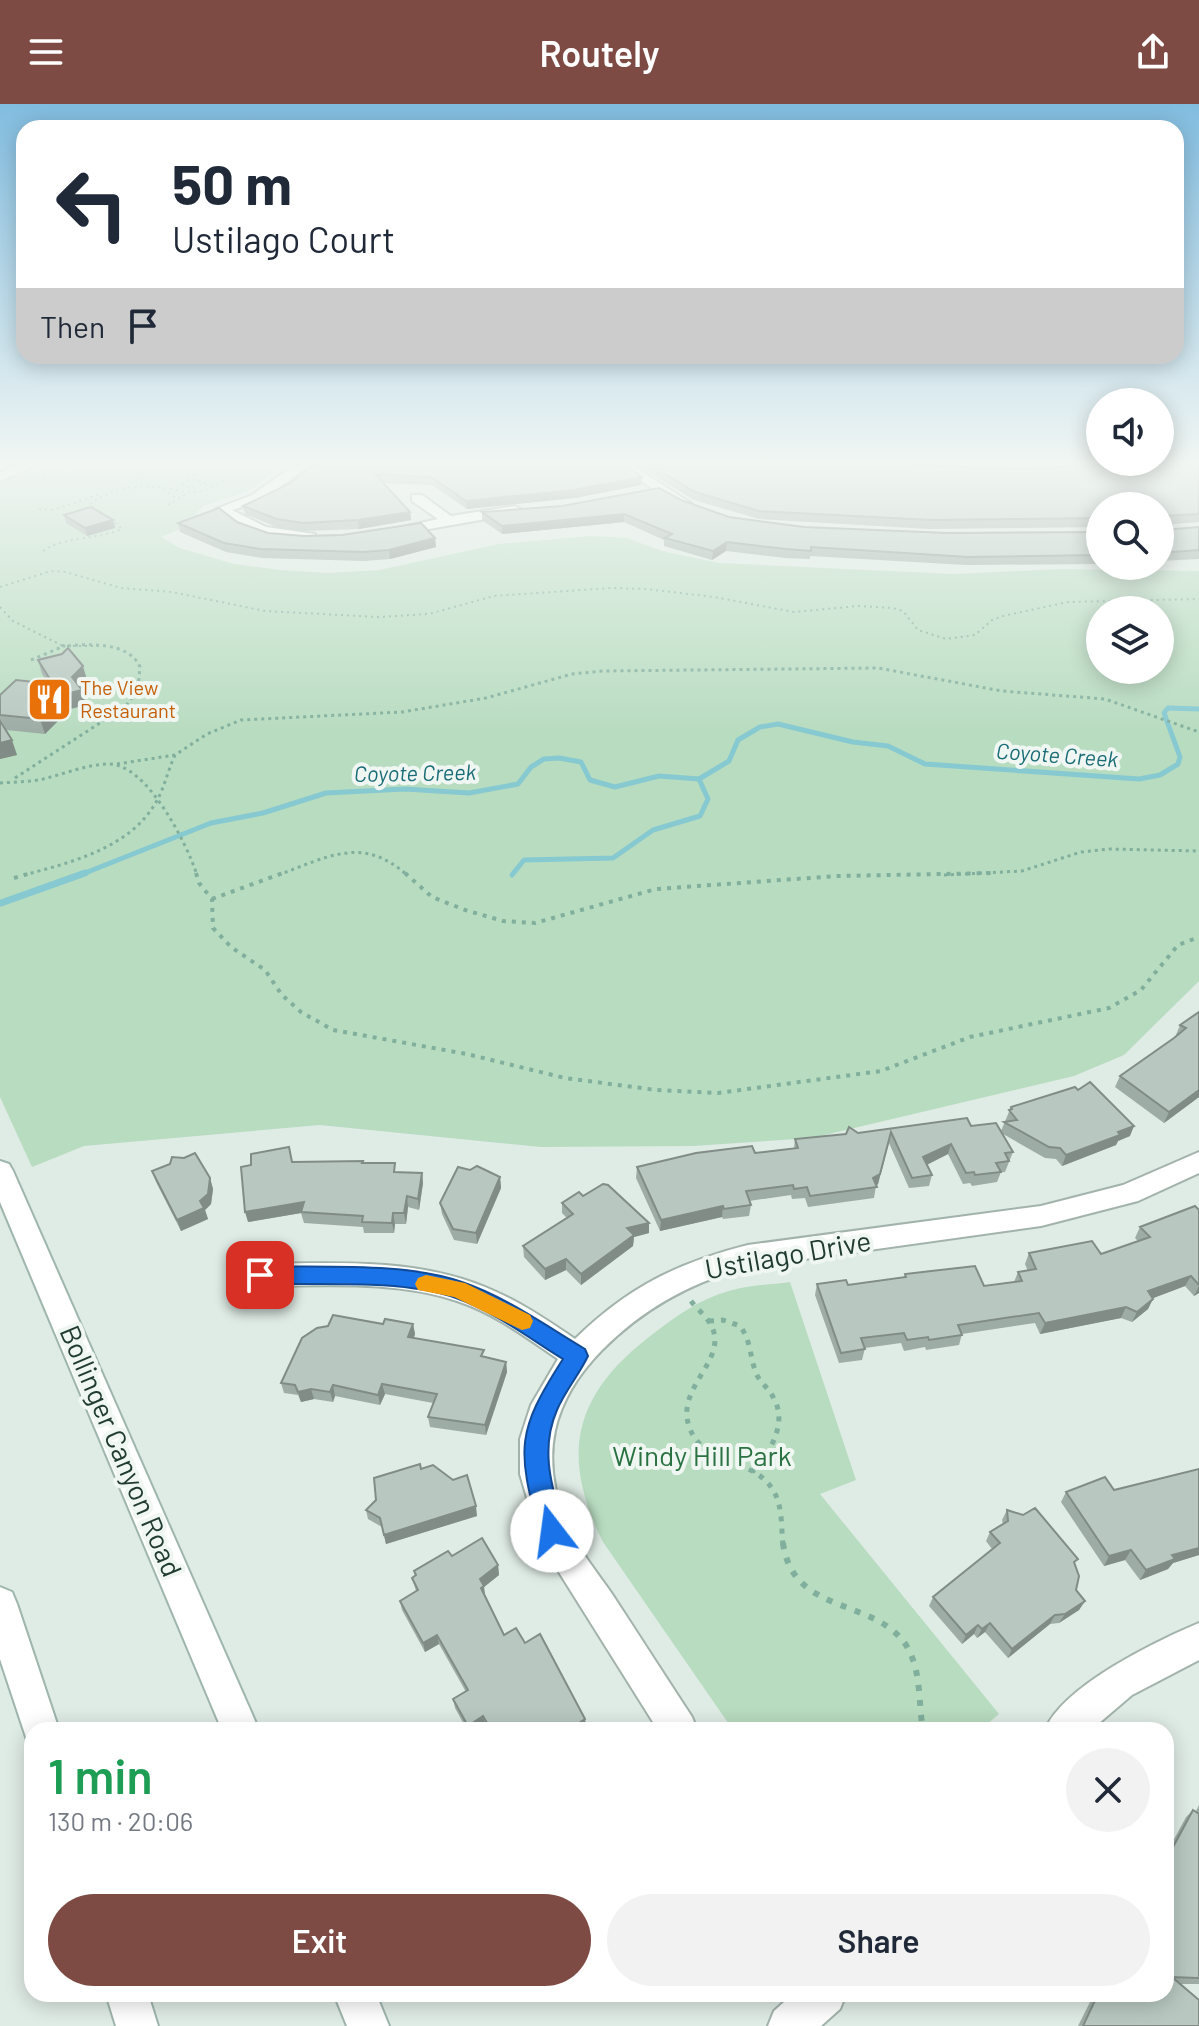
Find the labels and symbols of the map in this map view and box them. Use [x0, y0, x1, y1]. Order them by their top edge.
place label: The View Restaurant [80, 675, 176, 722]
restaurant icon: The View Restaurant [25, 676, 73, 724]
water label: Coyote Creek [995, 737, 1119, 771]
water label: Coyote Creek [354, 758, 477, 786]
street label: Ustilago Drive [702, 1223, 873, 1285]
pin [226, 1241, 294, 1309]
street label: Bollinger Canyon Road [54, 1320, 190, 1581]
park label: Windy Hill Park [612, 1438, 792, 1472]
position arrow [510, 1489, 594, 1573]

